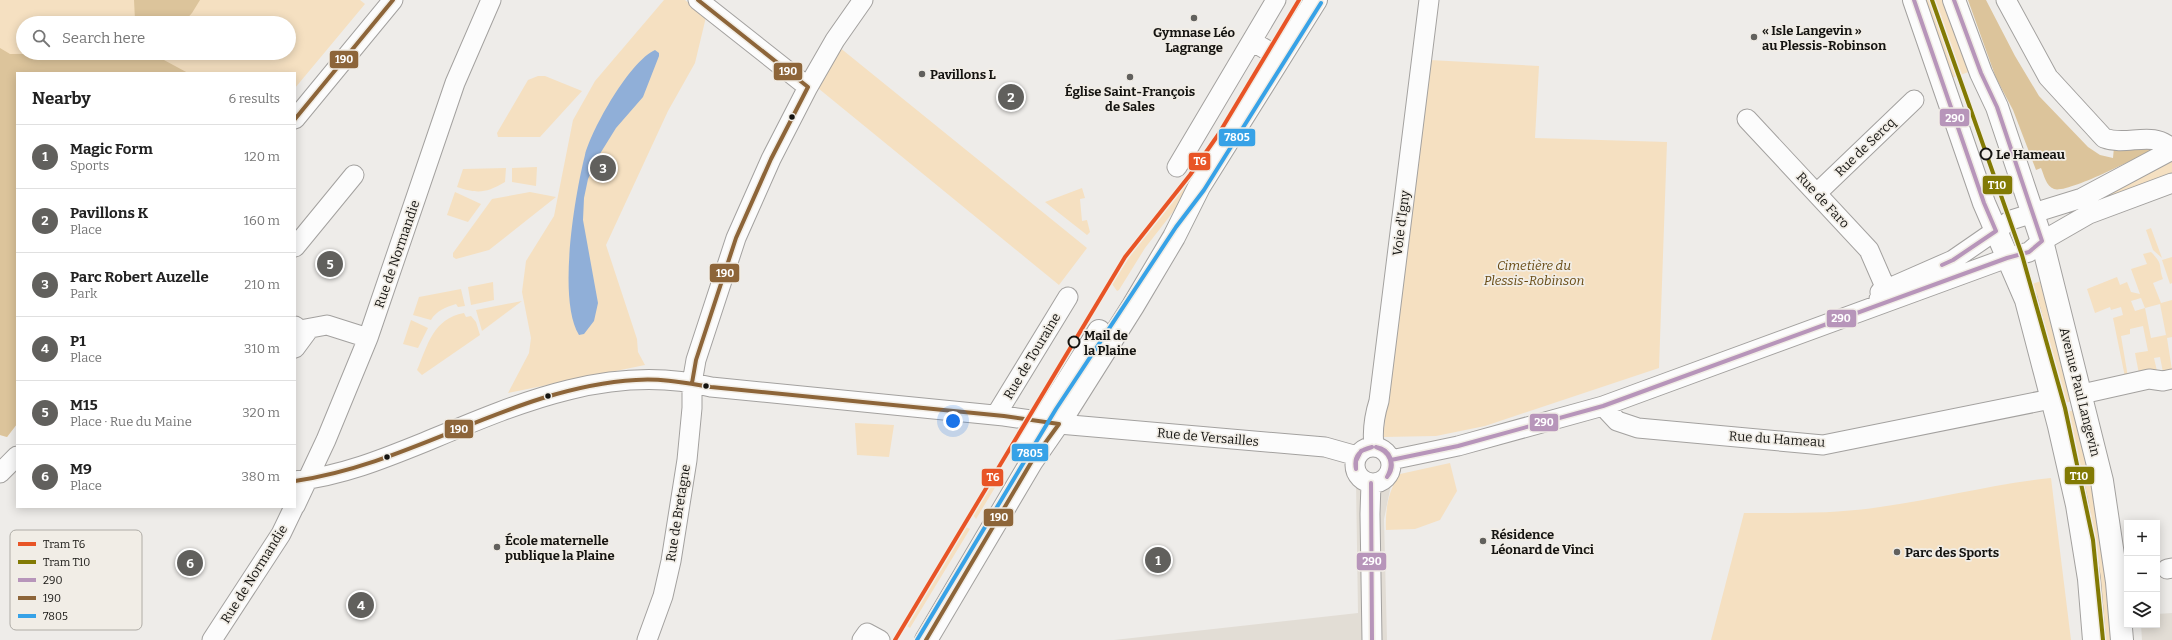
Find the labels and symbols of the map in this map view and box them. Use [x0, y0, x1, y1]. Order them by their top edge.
marker: Gymnase Léo Lagrange [1189, 13, 1199, 23]
place label: « Isle Langevin » au Plessis-Robinson [1762, 23, 1887, 53]
place label: Gymnase Léo Lagrange [1153, 25, 1236, 55]
marker: « Isle Langevin » au Plessis-Robinson [1749, 32, 1759, 42]
line badge: 190 [329, 50, 359, 69]
text: 190 [335, 53, 353, 66]
line badge: 190 [773, 62, 803, 81]
text: 190 [779, 65, 797, 78]
place label: Pavillons L [930, 67, 996, 82]
marker: Pavillons L [917, 69, 927, 79]
marker: Église Saint-François de Sales [1125, 72, 1135, 82]
pin: 2 [998, 82, 1024, 112]
place label: Église Saint-François de Sales [1065, 83, 1195, 114]
line badge: 290 [1939, 108, 1970, 127]
unlabelled marker [787, 112, 797, 122]
text: 290 [1945, 112, 1965, 125]
street label: Rue de Sercq [1832, 114, 1898, 179]
line badge: 7805 [1218, 128, 1256, 147]
text: 7805 [1224, 131, 1250, 144]
marker: Le Hameau [1979, 147, 1993, 161]
place label: Le Hameau [1996, 147, 2065, 162]
line badge: T6 [1188, 152, 1211, 171]
pin: 3 [590, 153, 616, 183]
text: T6 [1193, 155, 1207, 168]
street label: Rue de Faro [1793, 169, 1853, 231]
line badge: T10 [1982, 175, 2013, 195]
text: T10 [1988, 179, 2006, 192]
street label: Voie d'Igny [1390, 189, 1412, 257]
street label: Rue de Normandie [371, 198, 423, 310]
pin: 5 [317, 249, 343, 279]
park label: Cimetière du Plessis-Robinson [1484, 258, 1584, 288]
line badge: 190 [709, 263, 740, 283]
text: 190 [716, 267, 734, 280]
line badge: 290 [1826, 309, 1857, 328]
street label: Rue de Touraine [1000, 310, 1064, 402]
text: 290 [1831, 312, 1851, 325]
street label: Avenue Paul Langevin [2057, 326, 2103, 459]
place label: Mail de la Plaine [1084, 328, 1136, 358]
marker: Mail de la Plaine [1067, 335, 1081, 349]
unlabelled marker [701, 381, 711, 391]
unlabelled marker [543, 391, 553, 401]
your location [943, 411, 963, 431]
line badge: 290 [1529, 413, 1559, 432]
text: 290 [1534, 416, 1554, 429]
line badge: 190 [444, 419, 474, 439]
text: 190 [450, 423, 468, 436]
street label: Rue de Versailles [1156, 425, 1260, 449]
street label: Rue du Hameau [1728, 428, 1826, 450]
line badge: 7805 [1011, 443, 1049, 462]
text: 7805 [1017, 447, 1043, 460]
unlabelled marker [382, 452, 392, 462]
street label: Rue de Bretagne [663, 463, 693, 563]
line badge: T10 [2064, 466, 2095, 485]
line badge: T6 [981, 468, 1004, 487]
text: T10 [2070, 470, 2088, 483]
text: T6 [986, 471, 1000, 484]
line badge: 190 [983, 508, 1014, 527]
text: 190 [990, 511, 1008, 524]
street label: Rue de Normandie [218, 522, 290, 626]
place label: Résidence Léonard de Vinci [1491, 527, 1594, 557]
legend [10, 530, 142, 630]
place label: École maternelle publique la Plaine [505, 532, 615, 563]
marker: Résidence Léonard de Vinci [1478, 536, 1488, 546]
text: Tram T6 [43, 538, 85, 551]
marker: École maternelle publique la Plaine [492, 542, 502, 552]
pin: 1 [1145, 545, 1171, 575]
place label: Parc des Sports [1905, 545, 1999, 560]
marker: Parc des Sports [1892, 547, 1902, 557]
pin: 6 [177, 548, 203, 578]
line badge: 290 [1356, 552, 1387, 571]
text: 290 [1362, 555, 1382, 568]
text: Tram T10 [43, 556, 90, 569]
text: 290 [43, 574, 62, 587]
pin: 4 [348, 590, 374, 620]
text: 190 [43, 592, 61, 605]
text: 7805 [43, 610, 68, 623]

